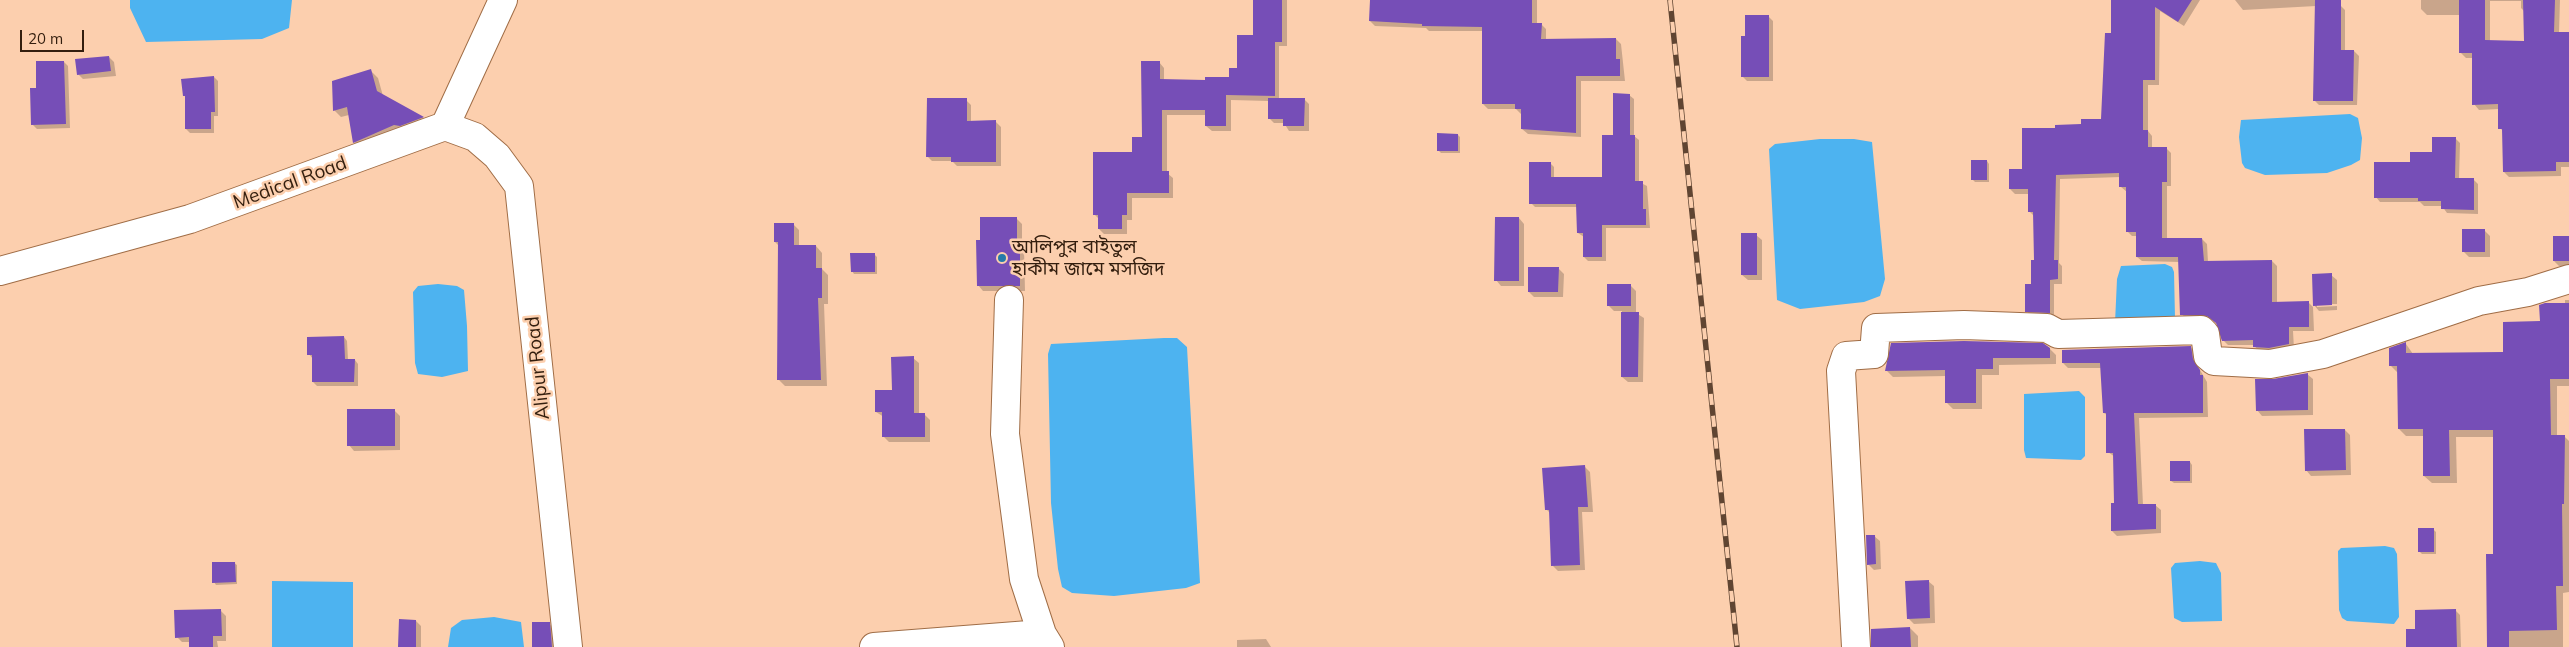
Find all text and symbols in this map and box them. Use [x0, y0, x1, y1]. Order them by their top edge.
scale bar [22, 20, 86, 52]
text: 20 m [28, 29, 63, 48]
street label: Medical Road [230, 152, 350, 214]
place label: আলিপুর বাইতুল হাকীম জামে মসজিদ [1012, 236, 1164, 280]
marker: আলিপুর বাইতুল হাকীম জামে মসজিদ [996, 252, 1008, 264]
street label: Alipur Road [521, 315, 555, 421]

